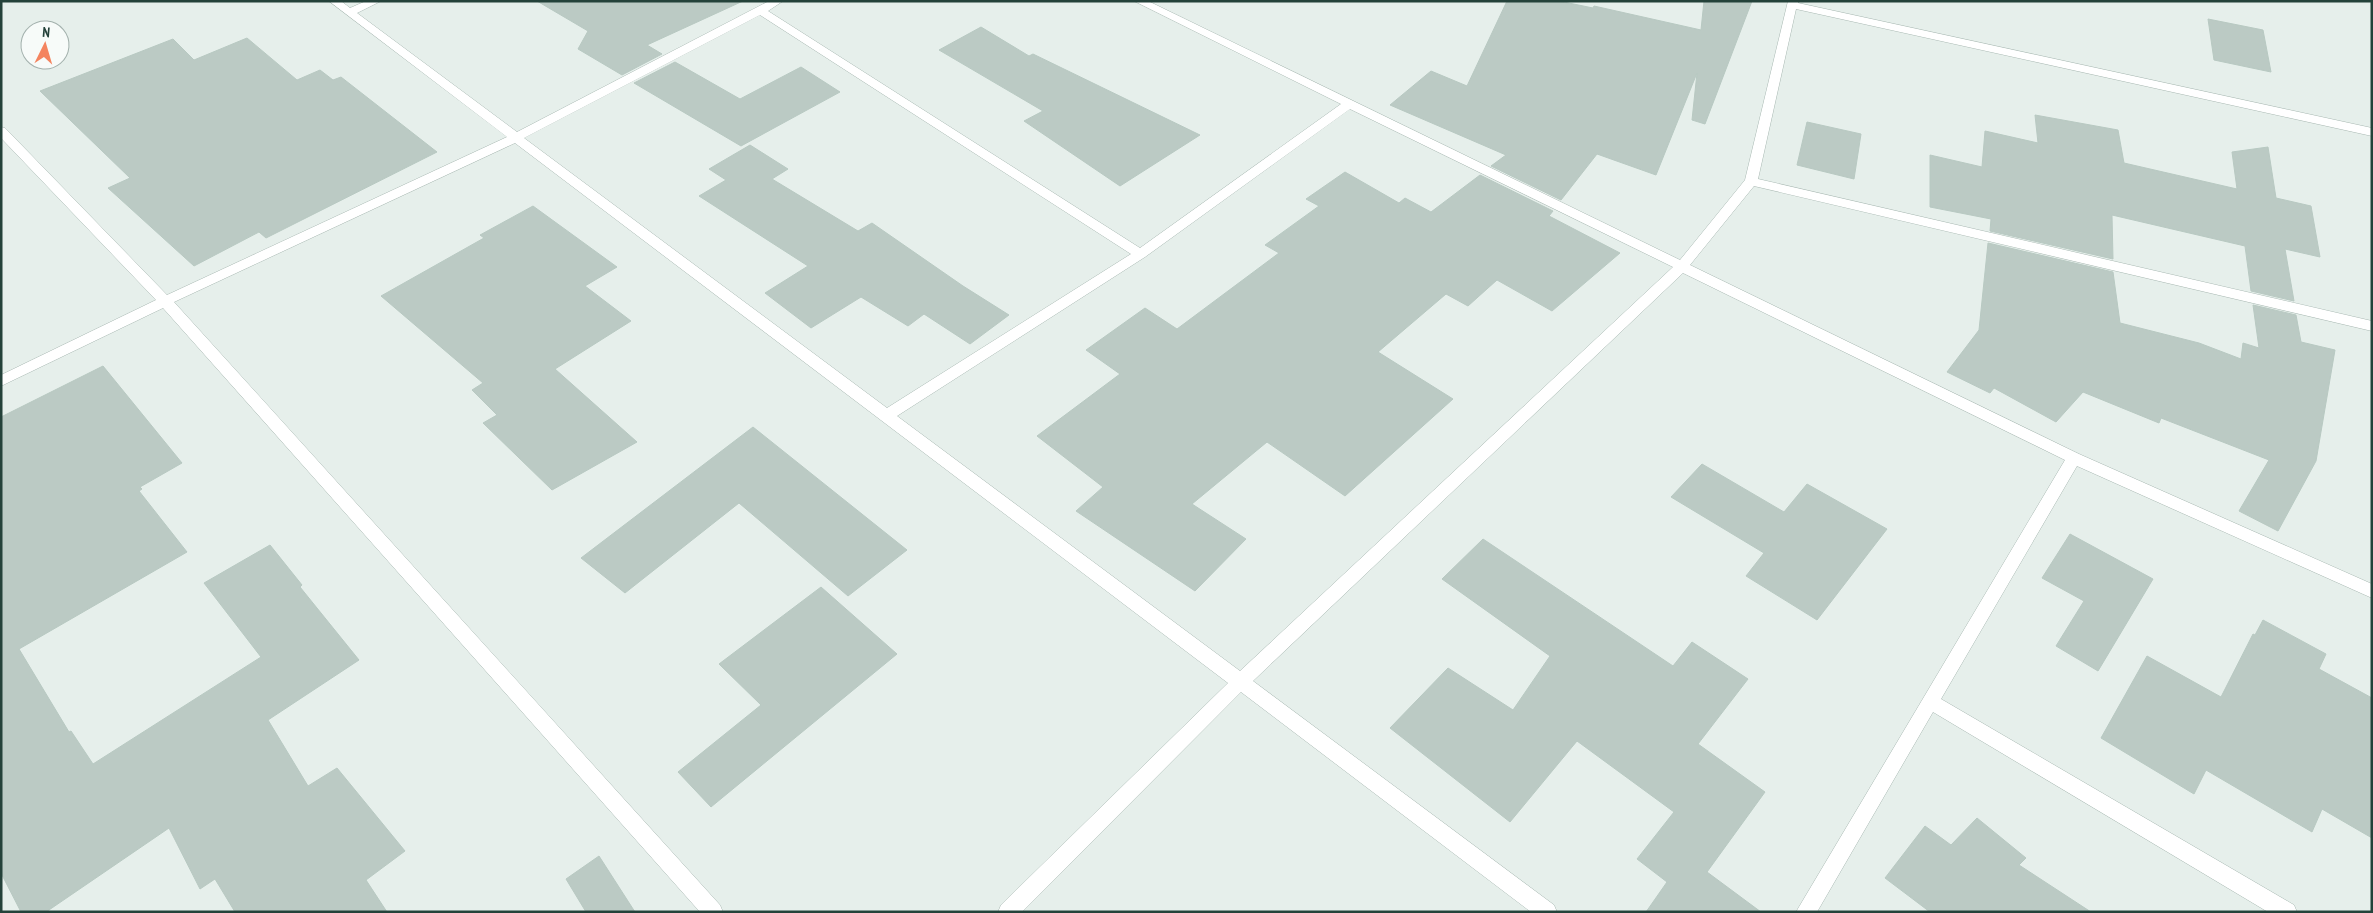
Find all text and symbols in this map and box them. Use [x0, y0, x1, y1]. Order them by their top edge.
north arrow [20, 20, 70, 70]
text: N [42, 23, 51, 41]

